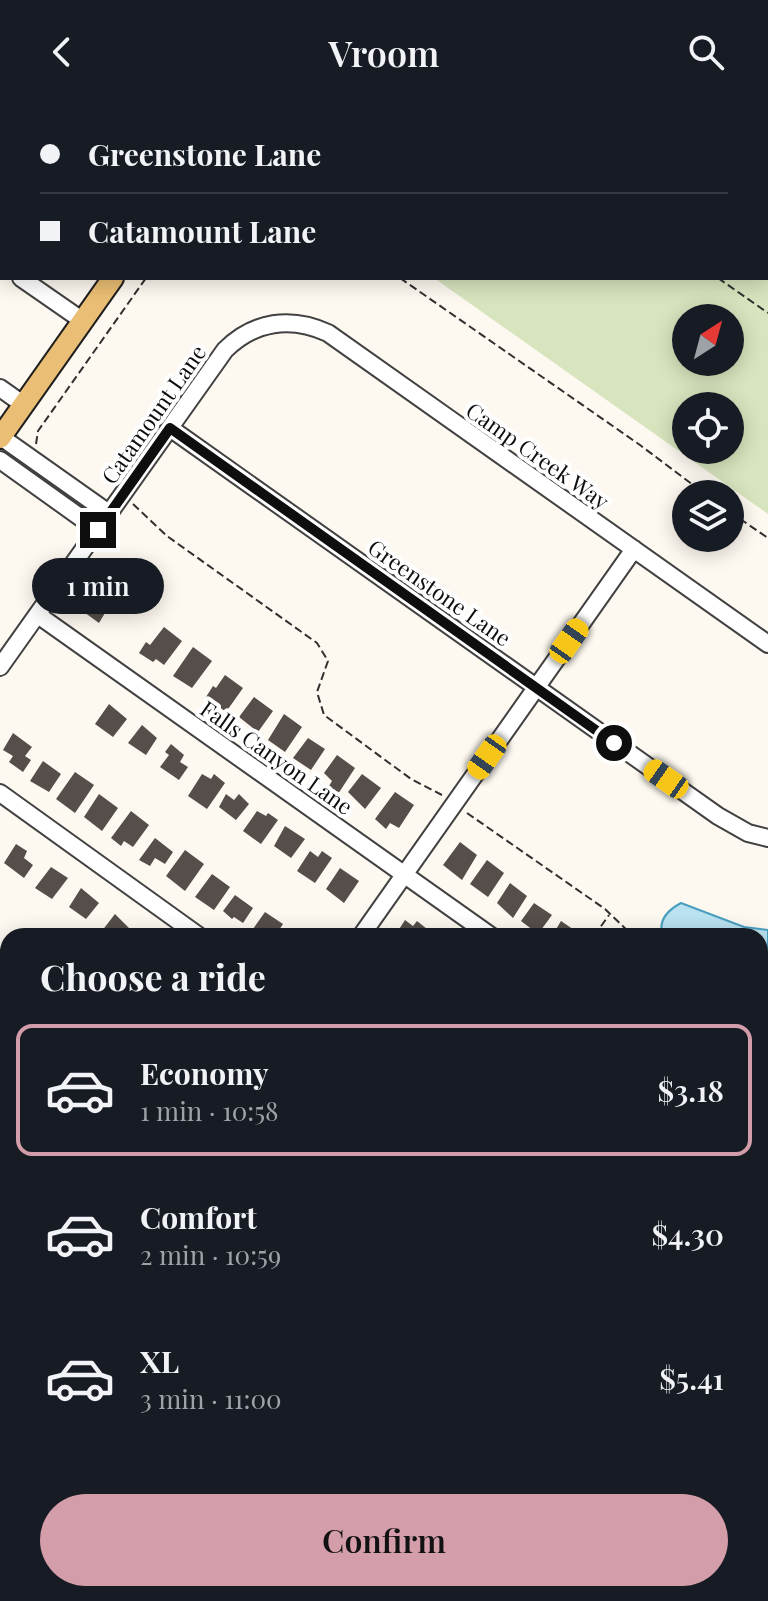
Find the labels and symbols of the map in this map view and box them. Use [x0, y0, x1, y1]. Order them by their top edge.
north arrow [672, 304, 744, 376]
street label: Catamount Lane [94, 338, 212, 490]
street label: Camp Creek Way [461, 395, 615, 515]
route end [80, 512, 116, 548]
street label: Greenstone Lane [363, 532, 517, 652]
callout: 1 min [32, 558, 164, 614]
car [545, 614, 593, 668]
street label: Falls Canyon Lane [195, 693, 359, 821]
route start [596, 725, 632, 761]
car [463, 730, 511, 784]
car [639, 755, 693, 803]

